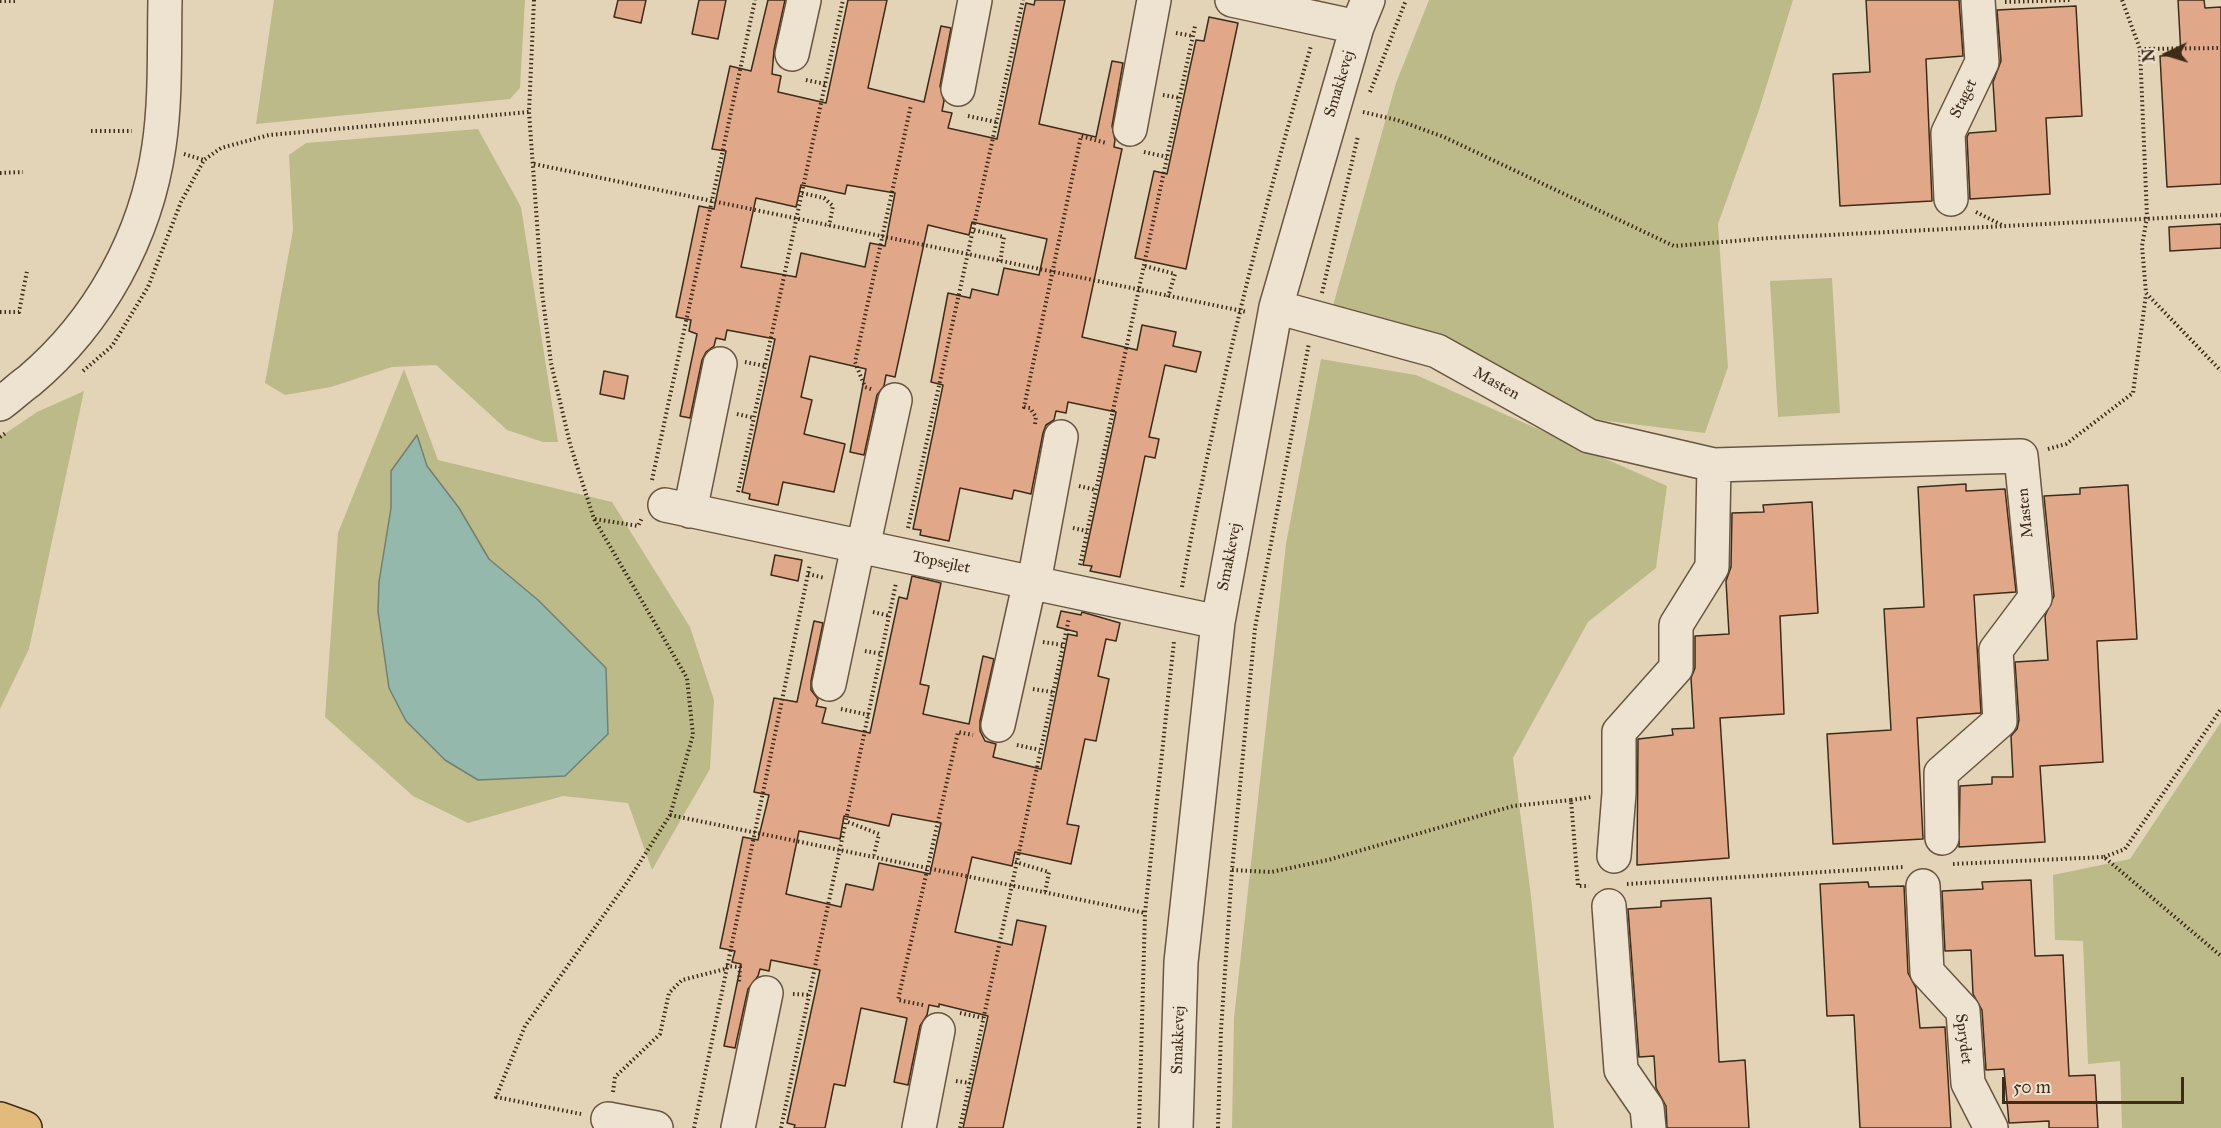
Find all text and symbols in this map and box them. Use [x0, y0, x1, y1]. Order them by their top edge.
north arrow [2137, 24, 2197, 84]
street label: Smakkevej [1321, 48, 1359, 120]
text: N [2139, 48, 2158, 63]
street label: Staget [1946, 76, 1982, 122]
street label: Masten [1469, 363, 1523, 405]
street label: Masten [2014, 487, 2038, 539]
street label: Smakkevej [1214, 521, 1246, 593]
street label: Topsejlet [910, 547, 972, 579]
street label: Smakkevej [1168, 1005, 1190, 1075]
street label: Sprydet [1950, 1013, 1976, 1065]
scale bar [2005, 1065, 2186, 1103]
text: 50 m [2013, 1076, 2051, 1098]

